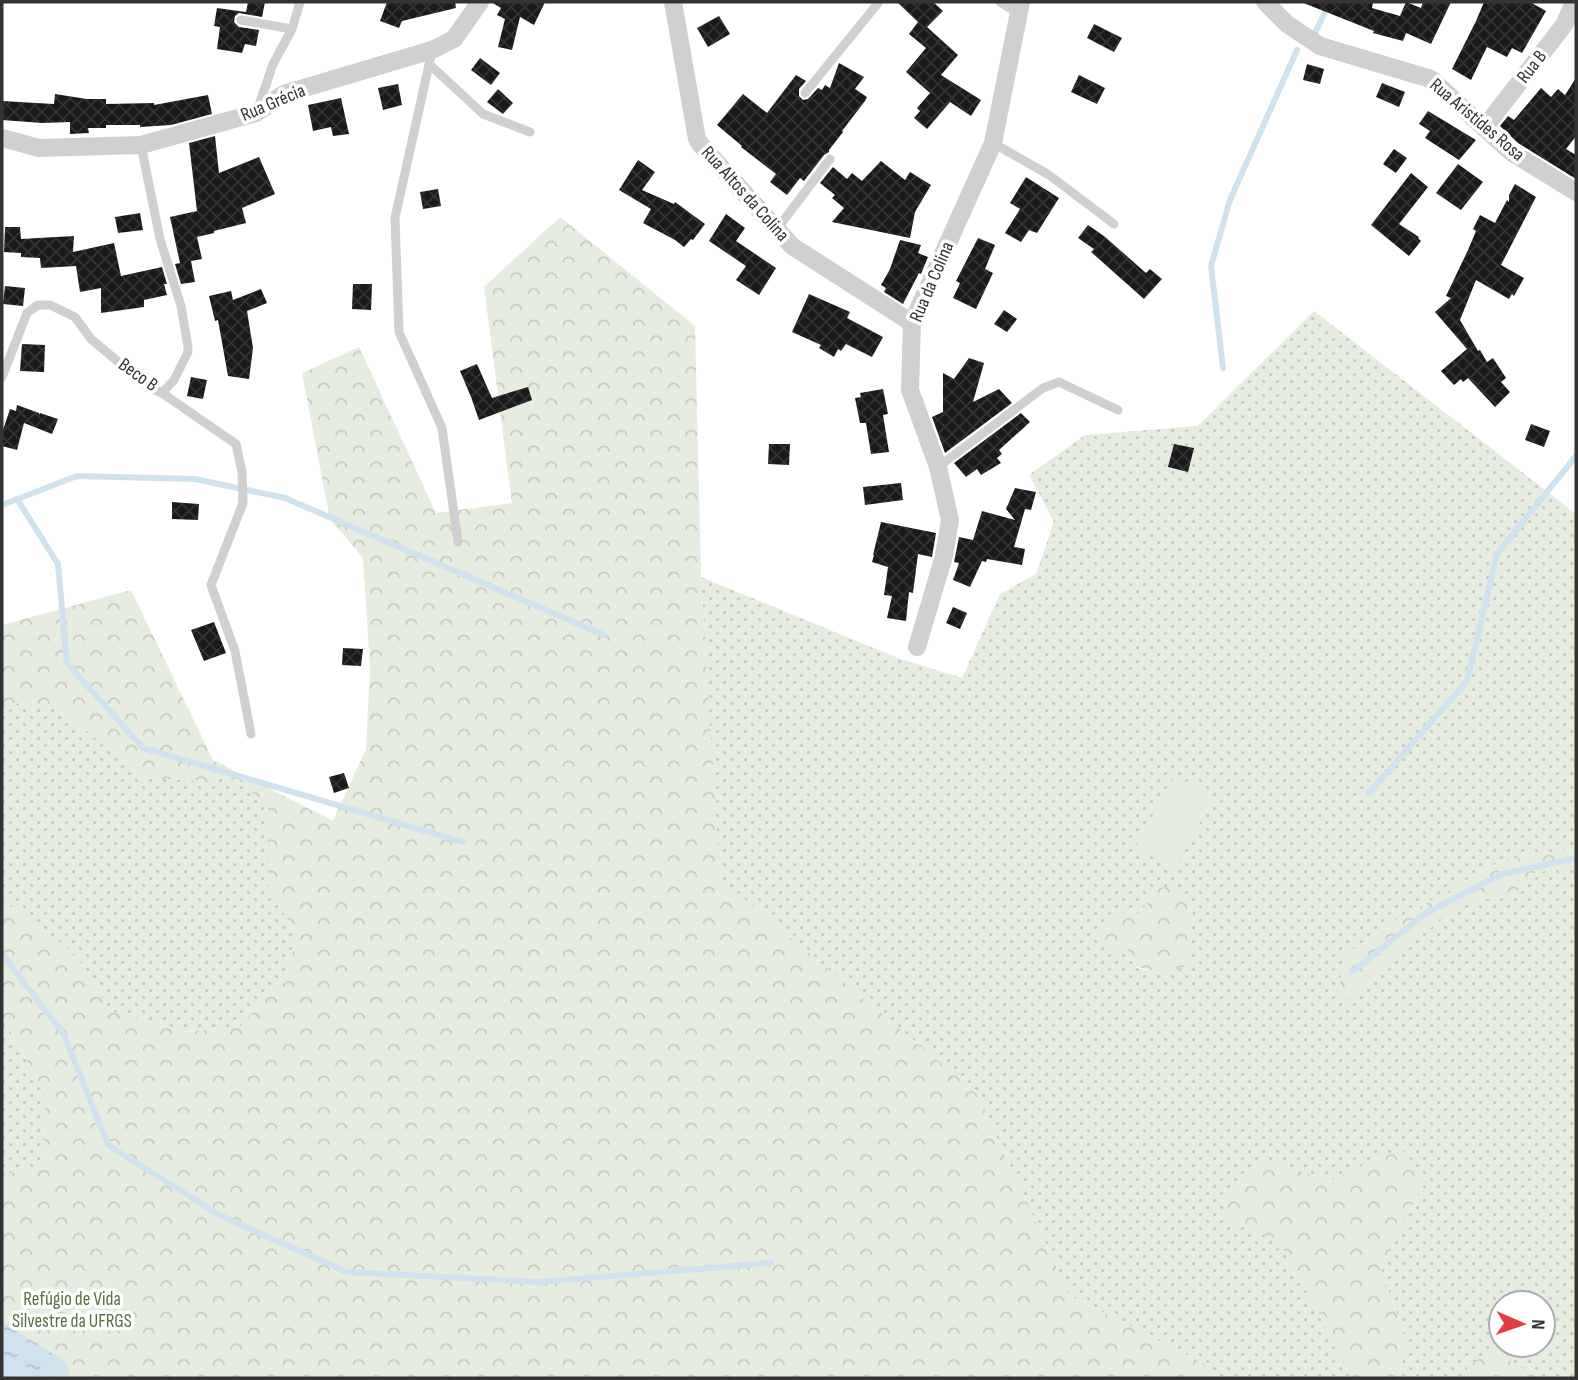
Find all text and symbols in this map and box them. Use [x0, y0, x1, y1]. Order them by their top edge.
street label: Rua B [1512, 46, 1552, 88]
street label: Rua Aristides Rosa [1425, 74, 1529, 166]
street label: Rua Grécia [237, 79, 309, 127]
street label: Rua Altos da Colina [696, 142, 794, 246]
street label: Rua da Colina [905, 238, 959, 326]
street label: Beco B [114, 353, 162, 397]
park label: Refúgio de Vida Silvestre da UFRGS [12, 1288, 132, 1333]
north arrow [1487, 1289, 1557, 1359]
text: N [1526, 1319, 1549, 1330]

